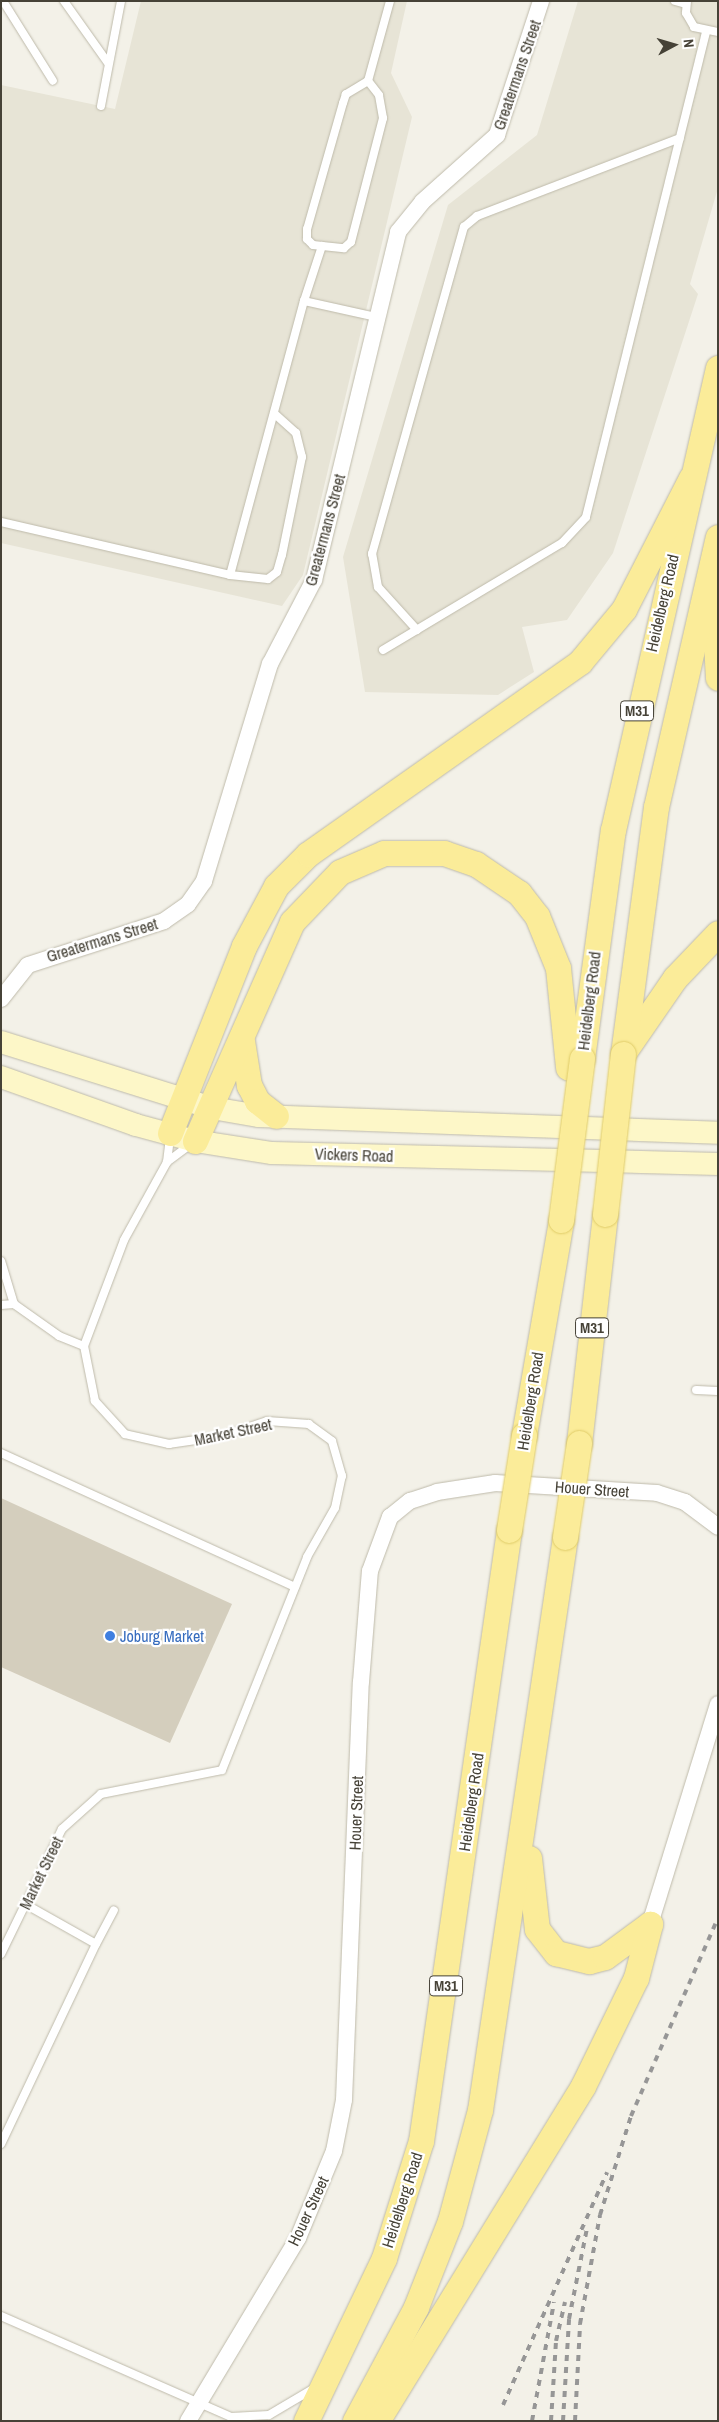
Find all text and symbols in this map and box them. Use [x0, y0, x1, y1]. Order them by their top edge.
street label: Greatermans Street [489, 17, 545, 133]
north arrow [649, 20, 699, 70]
text: N [680, 38, 698, 48]
street label: Greatermans Street [301, 472, 349, 588]
street label: Heidelberg Road [641, 553, 683, 653]
road number: M31 [620, 698, 654, 724]
street label: Greatermans Street [44, 914, 160, 966]
street label: Heidelberg Road [573, 951, 605, 1051]
street label: Vickers Road [314, 1144, 394, 1166]
road number: M31 [574, 1316, 610, 1340]
street label: Heidelberg Road [513, 1351, 547, 1451]
street label: Market Street [192, 1414, 274, 1450]
street label: Houer Street [554, 1477, 630, 1501]
place label: Joburg Market [120, 1626, 204, 1646]
marker: Joburg Market [104, 1630, 116, 1642]
street label: Heidelberg Road [455, 1752, 487, 1852]
street label: Houer Street [345, 1775, 367, 1851]
street label: Market Street [15, 1833, 67, 1913]
road number: M31 [428, 1974, 464, 1998]
street label: Heidelberg Road [378, 2150, 426, 2250]
street label: Houer Street [284, 2173, 332, 2249]

